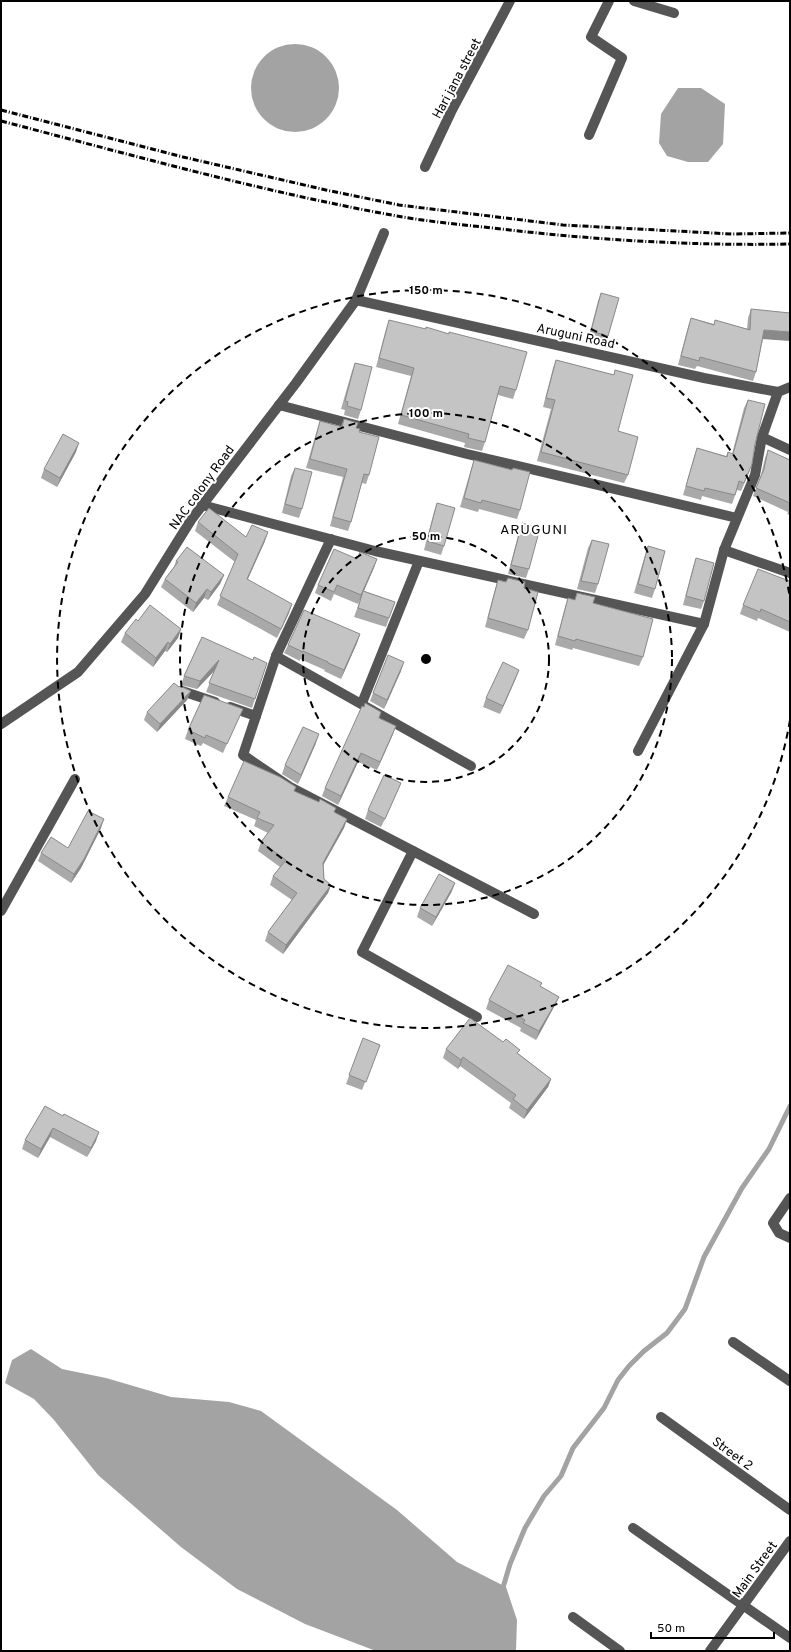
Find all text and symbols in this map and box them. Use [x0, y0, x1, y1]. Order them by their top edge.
street label: Hari jana street [430, 36, 486, 122]
text: 150 m [409, 283, 443, 299]
street label: Aruguni Road [535, 321, 616, 353]
text: 100 m [409, 406, 443, 422]
street label: NAC colony Road [167, 443, 239, 534]
district label: ARUGUNI [500, 522, 568, 539]
text: 50 m [412, 529, 440, 545]
centre of rings [419, 652, 433, 666]
street label: Street 2 [708, 1434, 755, 1475]
street label: Main Street [730, 1539, 782, 1602]
scale bar [651, 1614, 774, 1640]
text: 50 m [657, 1621, 685, 1637]

